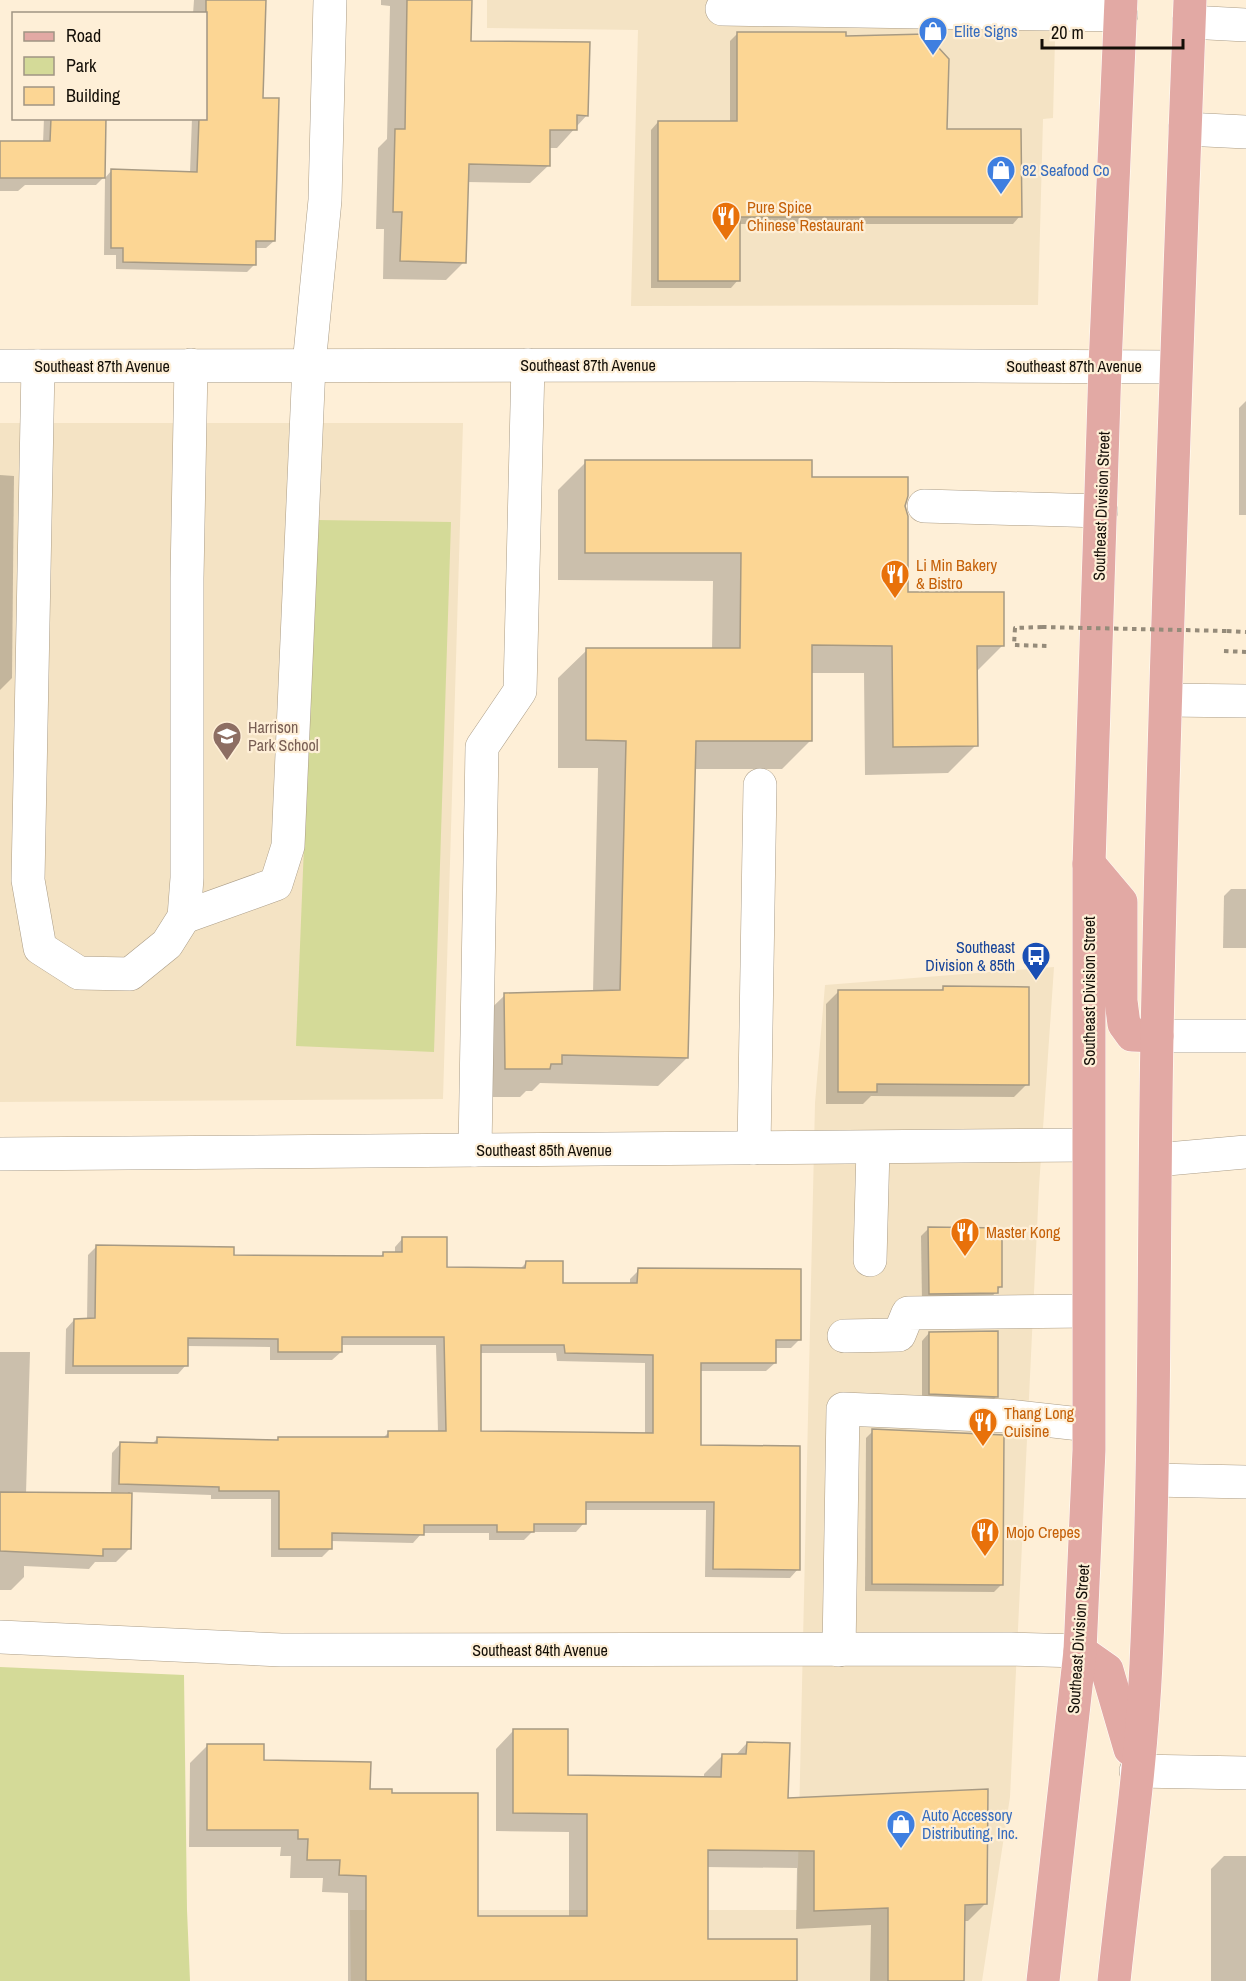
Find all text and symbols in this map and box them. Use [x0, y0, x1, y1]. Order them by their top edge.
legend [12, 12, 207, 120]
scale bar [1042, 12, 1183, 50]
shop icon: Elite Signs [917, 15, 949, 57]
place label: Elite Signs [954, 20, 1017, 42]
text: 20 m [1051, 20, 1084, 45]
text: Road [66, 23, 101, 48]
text: Park [66, 53, 97, 78]
text: Building [66, 83, 121, 108]
shop icon: 82 Seafood Co [985, 154, 1017, 196]
place label: 82 Seafood Co [1022, 159, 1110, 181]
place label: Pure Spice Chinese Restaurant [747, 196, 864, 236]
restaurant icon: Pure Spice Chinese Restaurant [710, 200, 742, 242]
street label: Southeast 87th Avenue [520, 354, 656, 376]
street label: Southeast 87th Avenue [34, 355, 170, 377]
street label: Southeast 87th Avenue [1006, 355, 1142, 377]
street label: Southeast Division Street [1087, 431, 1115, 581]
place label: Li Min Bakery & Bistro [916, 554, 997, 594]
restaurant icon: Li Min Bakery & Bistro [879, 558, 911, 600]
place label: Harrison Park School [248, 716, 319, 756]
school or university icon: Harrison Park School [211, 720, 243, 762]
street label: Southeast Division Street [1078, 916, 1100, 1066]
place label: Southeast Division & 85th [925, 936, 1015, 976]
bus stop icon: Southeast Division & 85th [1020, 940, 1052, 982]
street label: Southeast 85th Avenue [476, 1139, 612, 1161]
restaurant icon: Master Kong [949, 1216, 981, 1258]
place label: Master Kong [986, 1221, 1061, 1243]
place label: Thang Long Cuisine [1004, 1402, 1075, 1442]
restaurant icon: Thang Long Cuisine [967, 1406, 999, 1448]
restaurant icon: Mojo Crepes [969, 1516, 1001, 1558]
place label: Mojo Crepes [1006, 1521, 1080, 1543]
street label: Southeast Division Street [1062, 1563, 1094, 1714]
street label: Southeast 84th Avenue [472, 1639, 608, 1661]
place label: Auto Accessory Distributing, Inc. [921, 1804, 1018, 1844]
shop icon: Auto Accessory Distributing, Inc. [885, 1808, 917, 1850]

